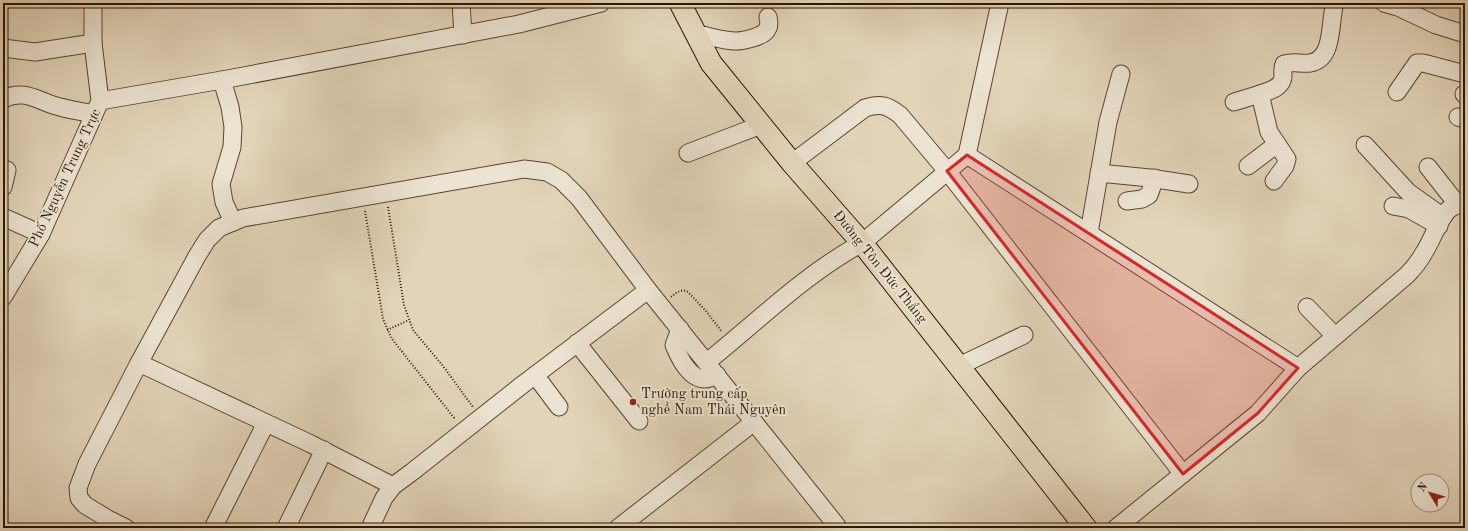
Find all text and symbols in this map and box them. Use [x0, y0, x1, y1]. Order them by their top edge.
street label: Phố Nguyễn Trung Trực [26, 106, 103, 249]
street label: Đường Tôn Đức Thắng [830, 207, 931, 326]
place label: Trường trung cấp nghề Nam Thái Nguyên [641, 386, 787, 417]
marker: Trường trung cấp nghề Nam Thái Nguyên [628, 397, 638, 407]
north arrow [1410, 473, 1450, 513]
text: N [1416, 481, 1431, 494]

